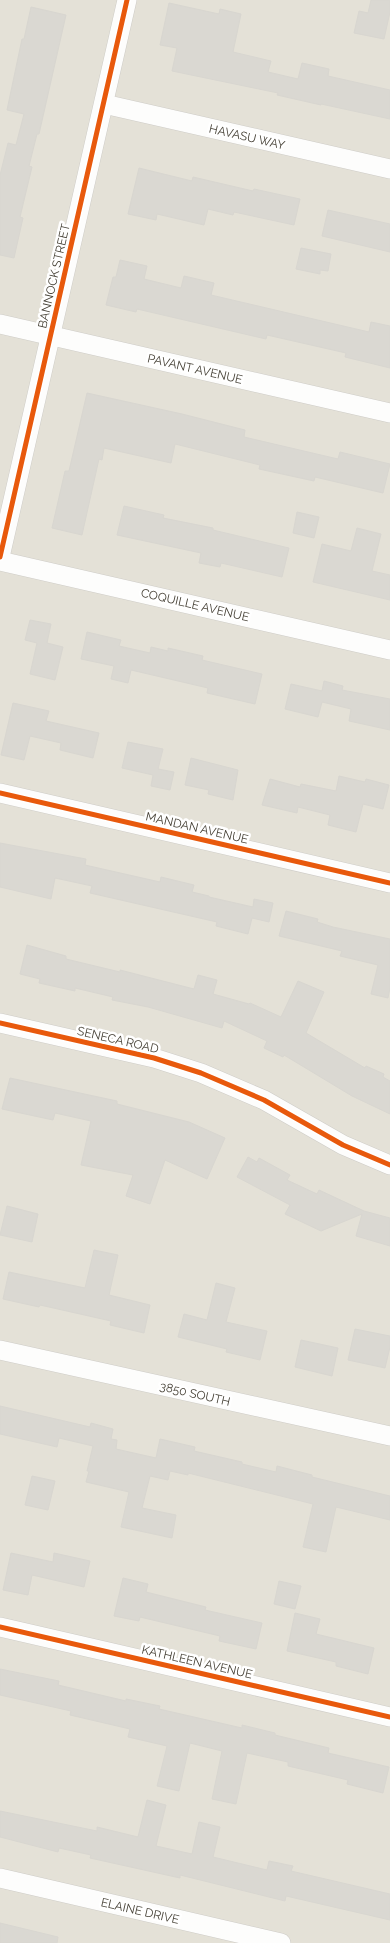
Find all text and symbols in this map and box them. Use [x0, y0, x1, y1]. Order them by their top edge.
street label: HAVASU WAY [208, 121, 287, 153]
street label: BANNOCK STREET [35, 222, 73, 330]
street label: PAVANT AVENUE [146, 351, 244, 387]
street label: COQUILLE AVENUE [140, 586, 250, 624]
street label: MANDAN AVENUE [144, 809, 250, 847]
street label: SENECA ROAD [76, 1024, 160, 1056]
street label: 3850 SOUTH [158, 1379, 232, 1409]
street label: KATHLEEN AVENUE [140, 1642, 254, 1682]
street label: ELAINE DRIVE [100, 1895, 180, 1927]

